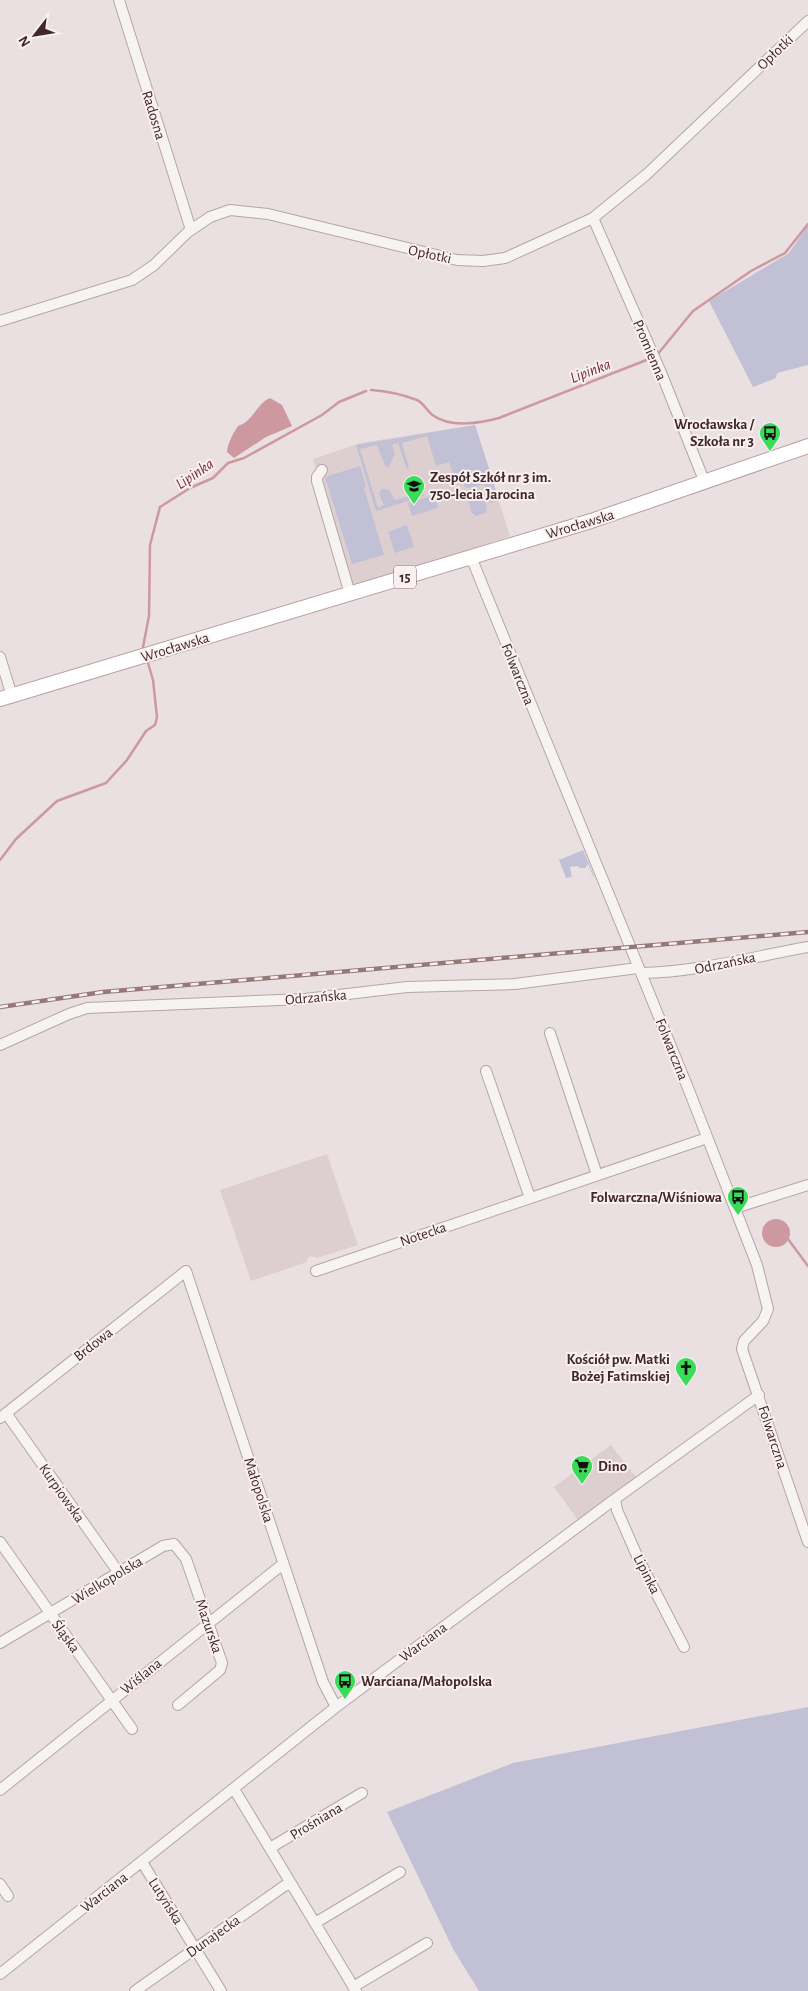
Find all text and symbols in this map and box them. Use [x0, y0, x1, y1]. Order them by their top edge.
north arrow [10, 10, 60, 60]
street label: Opłotki [754, 32, 796, 73]
text: N [16, 33, 33, 49]
street label: Radosna [139, 89, 168, 141]
street label: Opłotki [407, 243, 453, 266]
street label: Promienna [630, 318, 669, 383]
water label: Lipinka [568, 356, 613, 387]
place label: Wrocławska / Szkoła nr 3 [674, 417, 755, 449]
bus stop icon: Wrocławska / Szkoła nr 3 [758, 421, 782, 452]
water label: Lipinka [173, 455, 217, 493]
place label: Zespół Szkół nr 3 im. 750-lecia Jarocina [430, 470, 551, 502]
school or university icon: Zespół Szkół nr 3 im. 750-lecia Jarocina [402, 474, 426, 505]
street label: Wrocławska [544, 507, 616, 542]
road number: 15 [394, 566, 416, 588]
street label: Wrocławska [139, 630, 211, 665]
street label: Folwarczna [498, 641, 537, 707]
street label: Odrzańska [693, 950, 757, 977]
street label: Odrzańska [285, 987, 348, 1008]
street label: Folwarczna [652, 1016, 691, 1082]
bus stop icon: Folwarczna/Wiśniowa [726, 1185, 750, 1216]
place label: Folwarczna/Wiśniowa [590, 1190, 722, 1205]
street label: Notecka [398, 1220, 448, 1249]
street label: Brdowa [71, 1325, 115, 1364]
place label: Kościół pw. Matki Bożej Fatimskiej [567, 1352, 670, 1384]
church icon: Kościół pw. Matki Bożej Fatimskiej [674, 1356, 698, 1387]
street label: Folwarczna [755, 1404, 790, 1471]
supermarket icon: Dino [570, 1454, 594, 1485]
street label: Małopolska [241, 1456, 276, 1525]
place label: Dino [598, 1459, 627, 1474]
street label: Kurpiowska [36, 1461, 87, 1525]
street label: Lipinka [630, 1552, 663, 1597]
street label: Wielkopolska [69, 1554, 145, 1607]
street label: Mazurska [192, 1597, 225, 1655]
street label: Śląska [49, 1616, 84, 1656]
street label: Warciana [397, 1620, 450, 1665]
street label: Wiślana [118, 1655, 165, 1697]
bus stop icon: Warciana/Małopolska [333, 1669, 357, 1700]
place label: Warciana/Małopolska [361, 1674, 492, 1689]
street label: Prośniana [287, 1800, 345, 1843]
street label: Warciana [78, 1869, 131, 1915]
street label: Lutyńska [145, 1875, 186, 1927]
street label: Dunajecka [184, 1912, 243, 1960]

